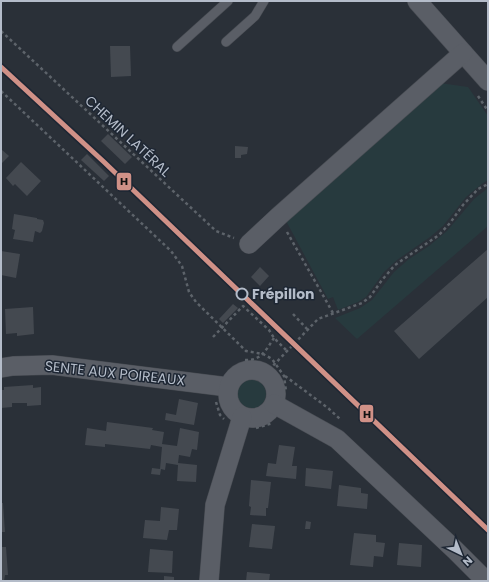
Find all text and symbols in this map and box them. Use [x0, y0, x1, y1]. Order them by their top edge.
street label: CHEMIN LATÉRAL [82, 92, 174, 180]
line badge: H [116, 172, 132, 191]
place label: Frépillon [252, 284, 315, 304]
marker: Frépillon [235, 287, 249, 301]
street label: SENTE AUX POIREAUX [44, 356, 186, 390]
line badge: H [359, 404, 374, 423]
text: H [363, 406, 371, 422]
north arrow [441, 534, 481, 574]
text: N [459, 553, 476, 570]

